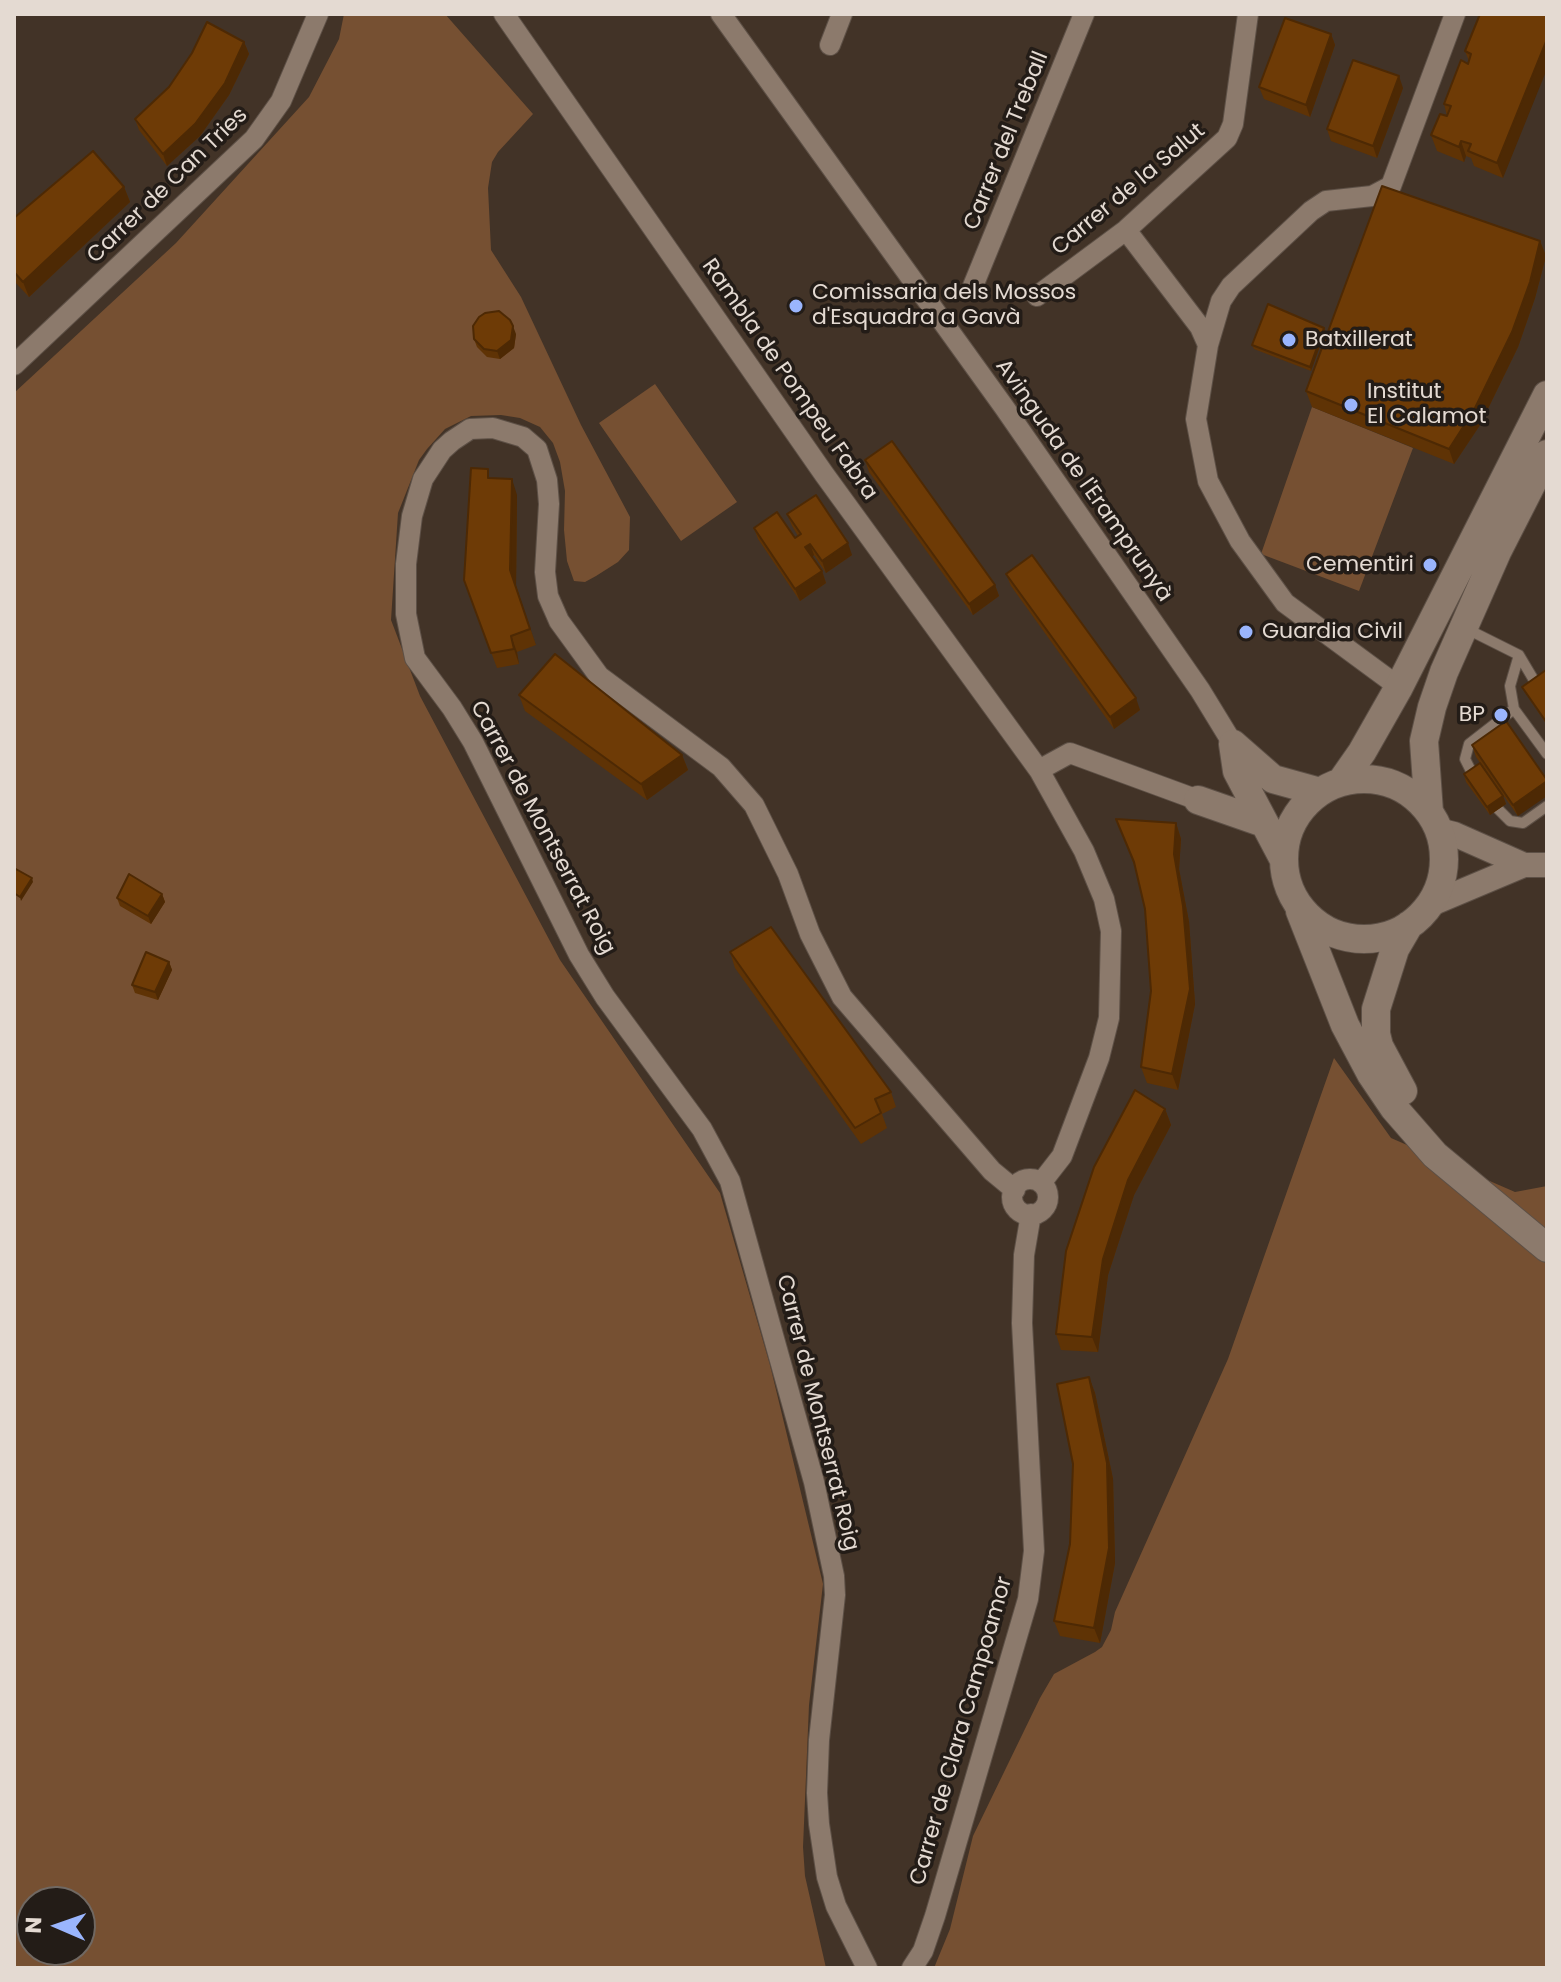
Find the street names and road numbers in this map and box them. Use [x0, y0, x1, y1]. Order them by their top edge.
street label: Carrer del Treball [959, 48, 1055, 234]
street label: Carrer de Can Tries [82, 103, 254, 269]
street label: Carrer de la Salut [1047, 118, 1211, 262]
street label: Rambla de Pompeu Fabra [696, 254, 882, 506]
street label: Avinguda de l'Eramprunyà [989, 355, 1177, 607]
street label: Carrer de Montserrat Roig [464, 697, 620, 959]
street label: Carrer de Montserrat Roig [770, 1272, 864, 1554]
street label: Carrer de Clara Campoamor [905, 1574, 1019, 1888]

